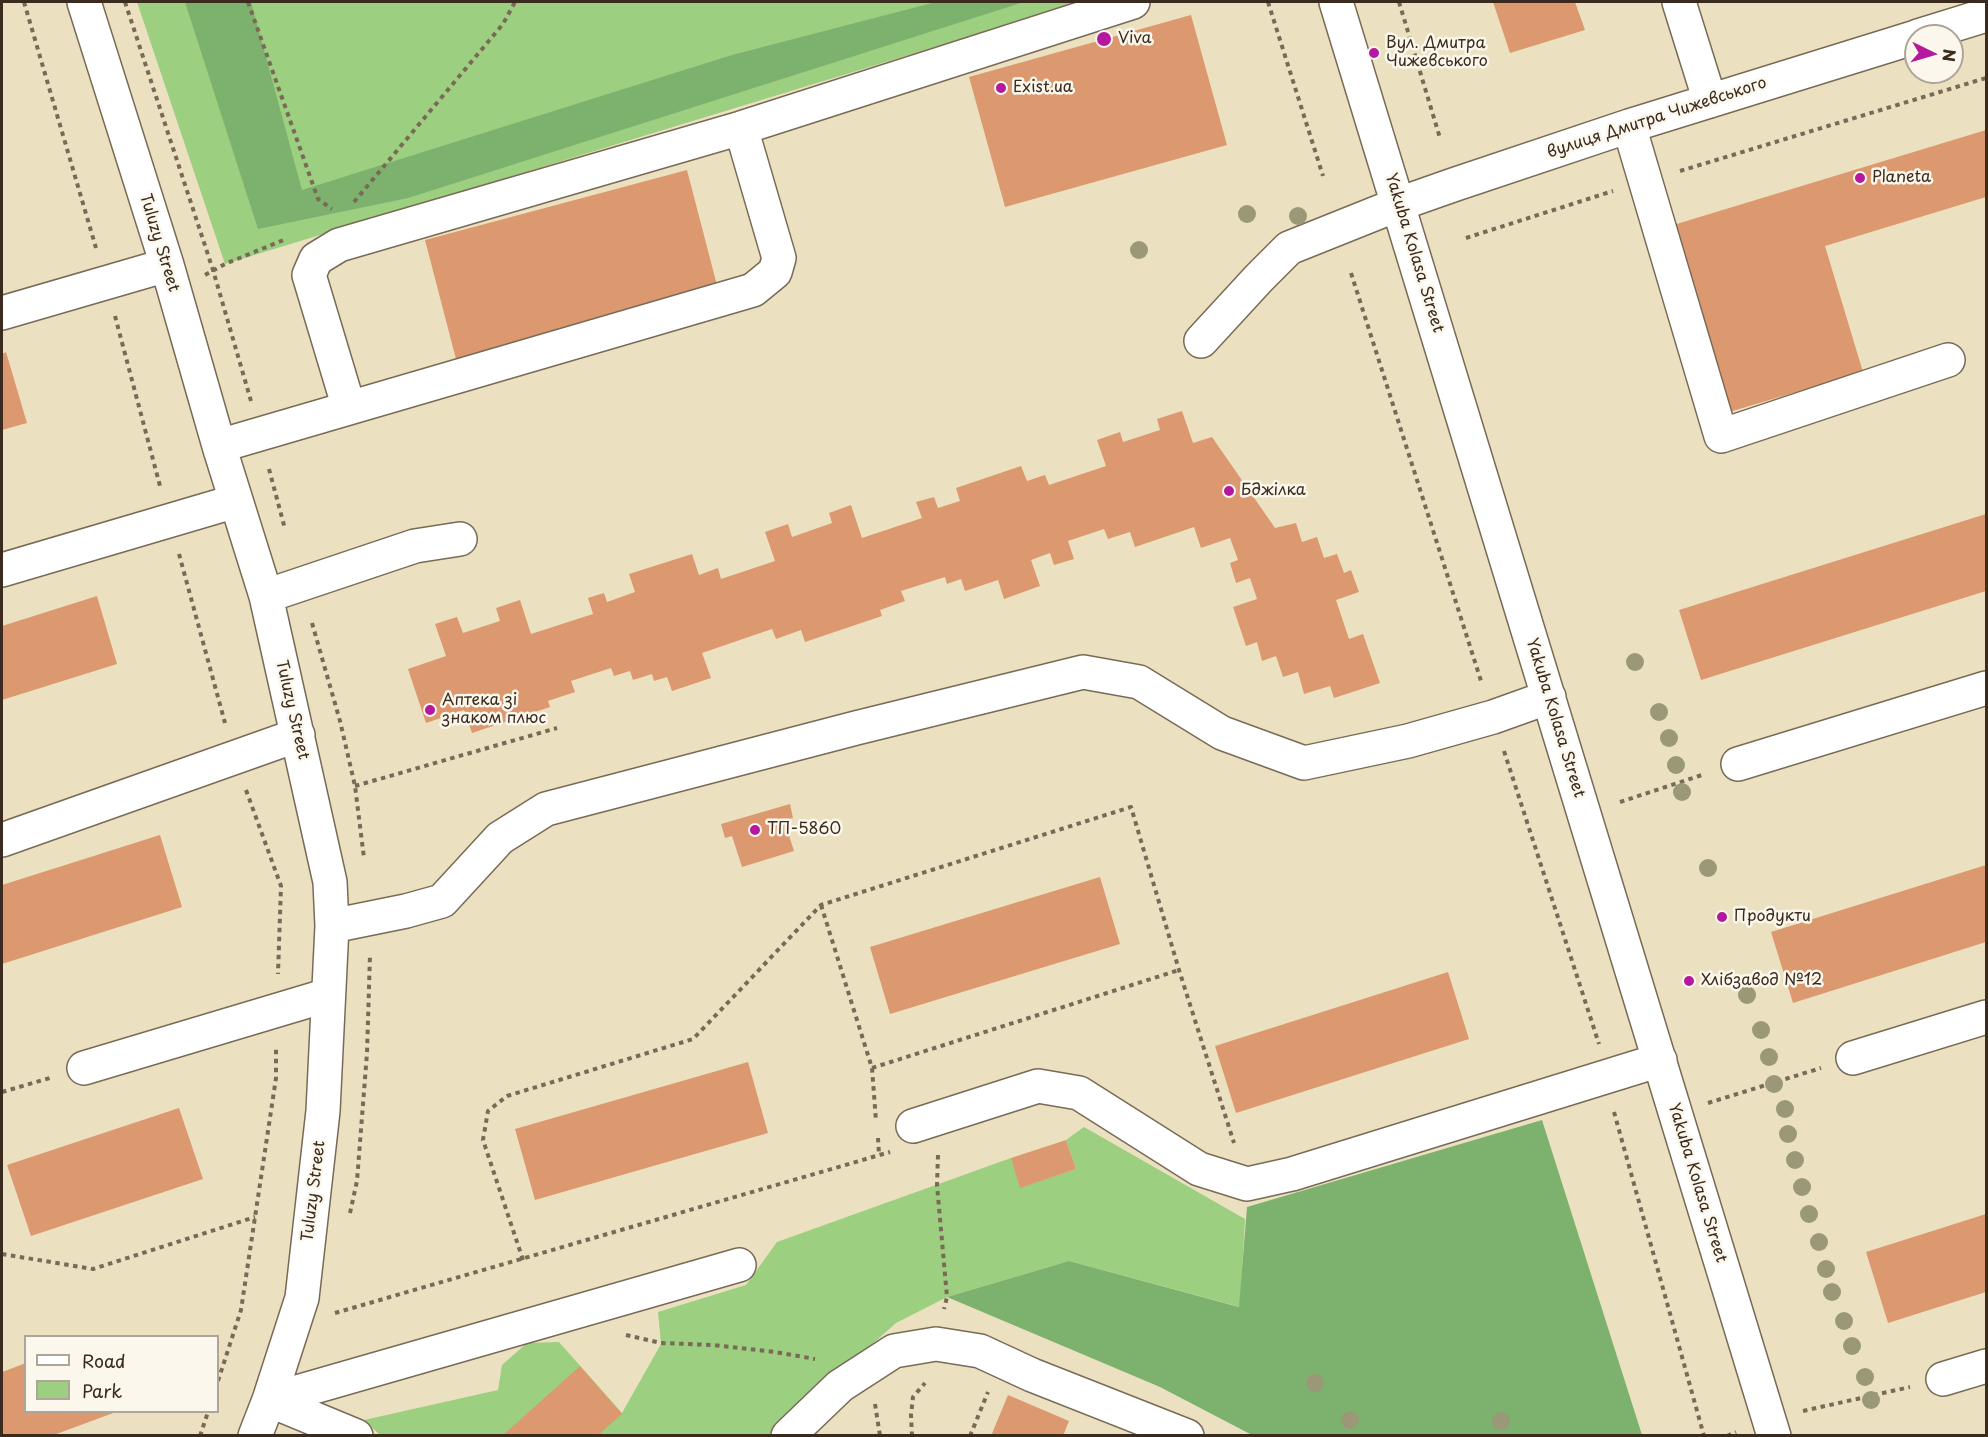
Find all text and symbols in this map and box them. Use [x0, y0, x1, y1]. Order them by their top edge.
north arrow [1904, 24, 1964, 84]
place label: Viva [1118, 29, 1152, 49]
marker: Viva [1095, 30, 1113, 48]
place label: Вул. Дмитра Чижевського [1386, 34, 1488, 72]
marker: Вул. Дмитра Чижевського [1367, 46, 1381, 60]
text: N [1937, 48, 1962, 63]
street label: вулиця Дмитра Чижевського [1545, 73, 1769, 163]
place label: Exist.ua [1013, 78, 1073, 98]
marker: Exist.ua [994, 81, 1008, 95]
place label: Planeta [1872, 168, 1931, 188]
street label: Yakuba Kolasa Street [1381, 171, 1447, 335]
marker: Planeta [1853, 171, 1867, 185]
street label: Tuluzy Street [135, 192, 183, 294]
place label: Бджілка [1241, 481, 1306, 501]
marker: Бджілка [1222, 484, 1236, 498]
street label: Yakuba Kolasa Street [1522, 636, 1588, 800]
street label: Tuluzy Street [271, 658, 313, 762]
place label: Аптека зі знаком плюс [442, 691, 546, 729]
marker: Аптека зі знаком плюс [423, 703, 437, 717]
place label: ТП-5860 [767, 820, 841, 840]
marker: ТП-5860 [748, 823, 762, 837]
place label: Продукти [1734, 907, 1811, 927]
marker: Продукти [1715, 910, 1729, 924]
place label: Хлібзавод №12 [1701, 971, 1822, 991]
marker: Хлібзавод №12 [1682, 974, 1696, 988]
street label: Yakuba Kolasa Street [1664, 1101, 1730, 1265]
street label: Tuluzy Street [298, 1139, 330, 1243]
legend [24, 1335, 219, 1413]
text: Road [82, 1347, 126, 1374]
text: Park [82, 1377, 122, 1404]

